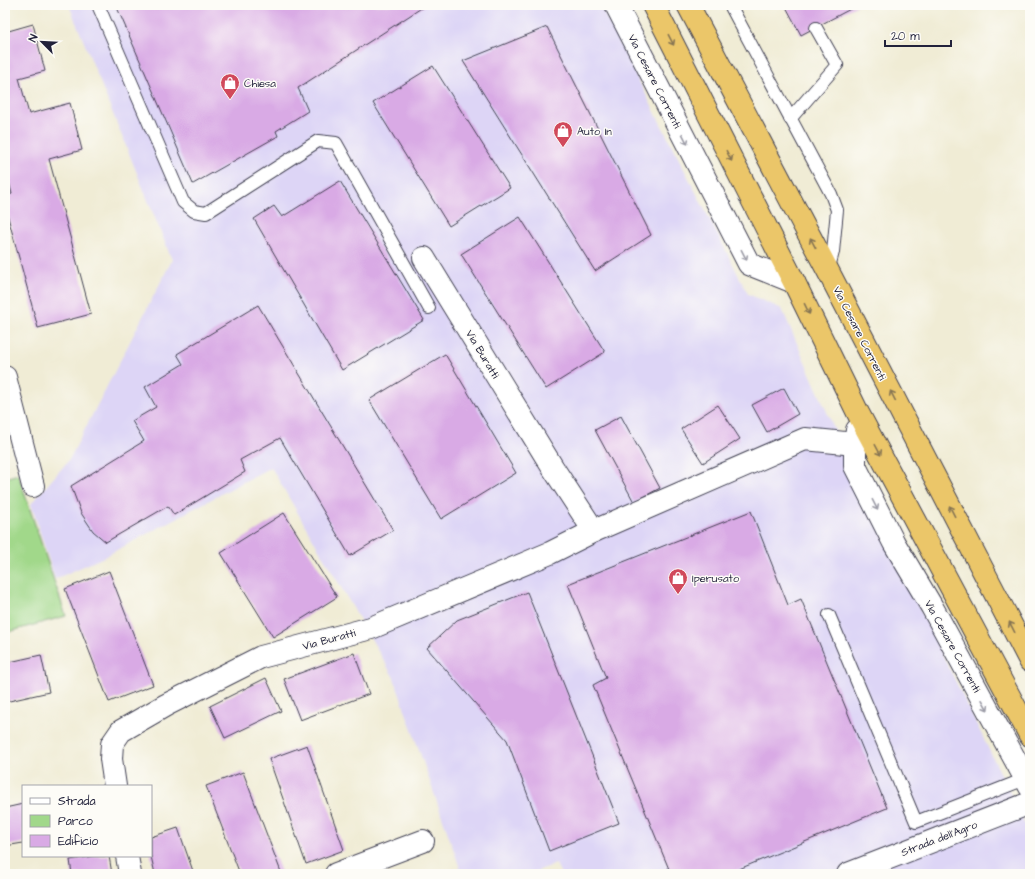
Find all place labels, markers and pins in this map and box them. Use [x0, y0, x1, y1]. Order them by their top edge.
shop icon: Chiesa [219, 72, 241, 100]
place label: Chiesa [244, 76, 276, 91]
shop icon: Auto In [552, 120, 574, 148]
place label: Auto In [577, 124, 612, 139]
shop icon: Iperusato [667, 567, 689, 595]
place label: Iperusato [692, 571, 740, 586]

